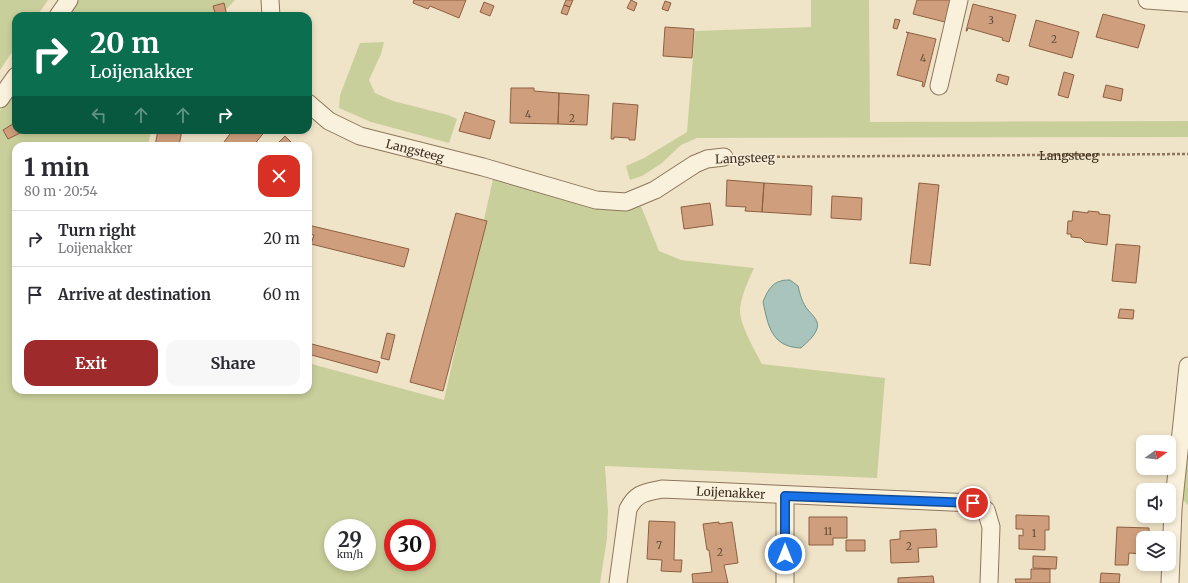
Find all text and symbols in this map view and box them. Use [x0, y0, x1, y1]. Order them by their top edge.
house number: 3 [988, 14, 994, 27]
text: 20 m [90, 25, 159, 61]
icon: right [24, 28, 76, 80]
house number: 2 [1051, 33, 1057, 46]
house number: 4 [920, 52, 926, 65]
text: Loijenakker [90, 60, 193, 83]
icon: left [88, 104, 110, 126]
icon: ahead [130, 104, 152, 126]
icon: ahead [172, 104, 194, 126]
icon: right [214, 104, 236, 126]
house number: 4 [525, 108, 531, 121]
house number: 2 [569, 112, 575, 125]
street label: Langsteeg [384, 135, 447, 165]
street label: Langsteeg [1039, 147, 1100, 163]
street label: Langsteeg [715, 149, 776, 167]
text: 1 min [24, 152, 89, 183]
button: close [258, 155, 300, 197]
text: 80 m · 20:54 [24, 183, 98, 200]
text: Turn right [58, 221, 136, 240]
icon: right [24, 228, 46, 250]
text: 20 m [263, 229, 300, 248]
text: Loijenakker [58, 240, 133, 257]
icon: arrive [24, 284, 46, 306]
text: Arrive at destination [58, 285, 211, 304]
text: 60 m [263, 285, 300, 304]
button: Exit [24, 340, 158, 386]
button: Share [166, 340, 300, 386]
north arrow [1136, 435, 1176, 475]
map controls [1136, 435, 1176, 571]
street label: Loijenakker [696, 483, 766, 501]
button: sound [1136, 483, 1176, 523]
pin [956, 486, 990, 520]
icon: arrive [962, 492, 984, 514]
speed limit sign: 30 [384, 519, 436, 571]
house number: 11 [824, 525, 833, 538]
text: 29 [338, 527, 362, 552]
house number: 1 [1032, 527, 1037, 540]
button: layers [1136, 531, 1176, 571]
position arrow [764, 533, 806, 575]
house number: 7 [656, 539, 662, 552]
house number: 2 [906, 540, 912, 553]
house number: 2 [717, 546, 723, 559]
text: km/h [337, 548, 363, 561]

